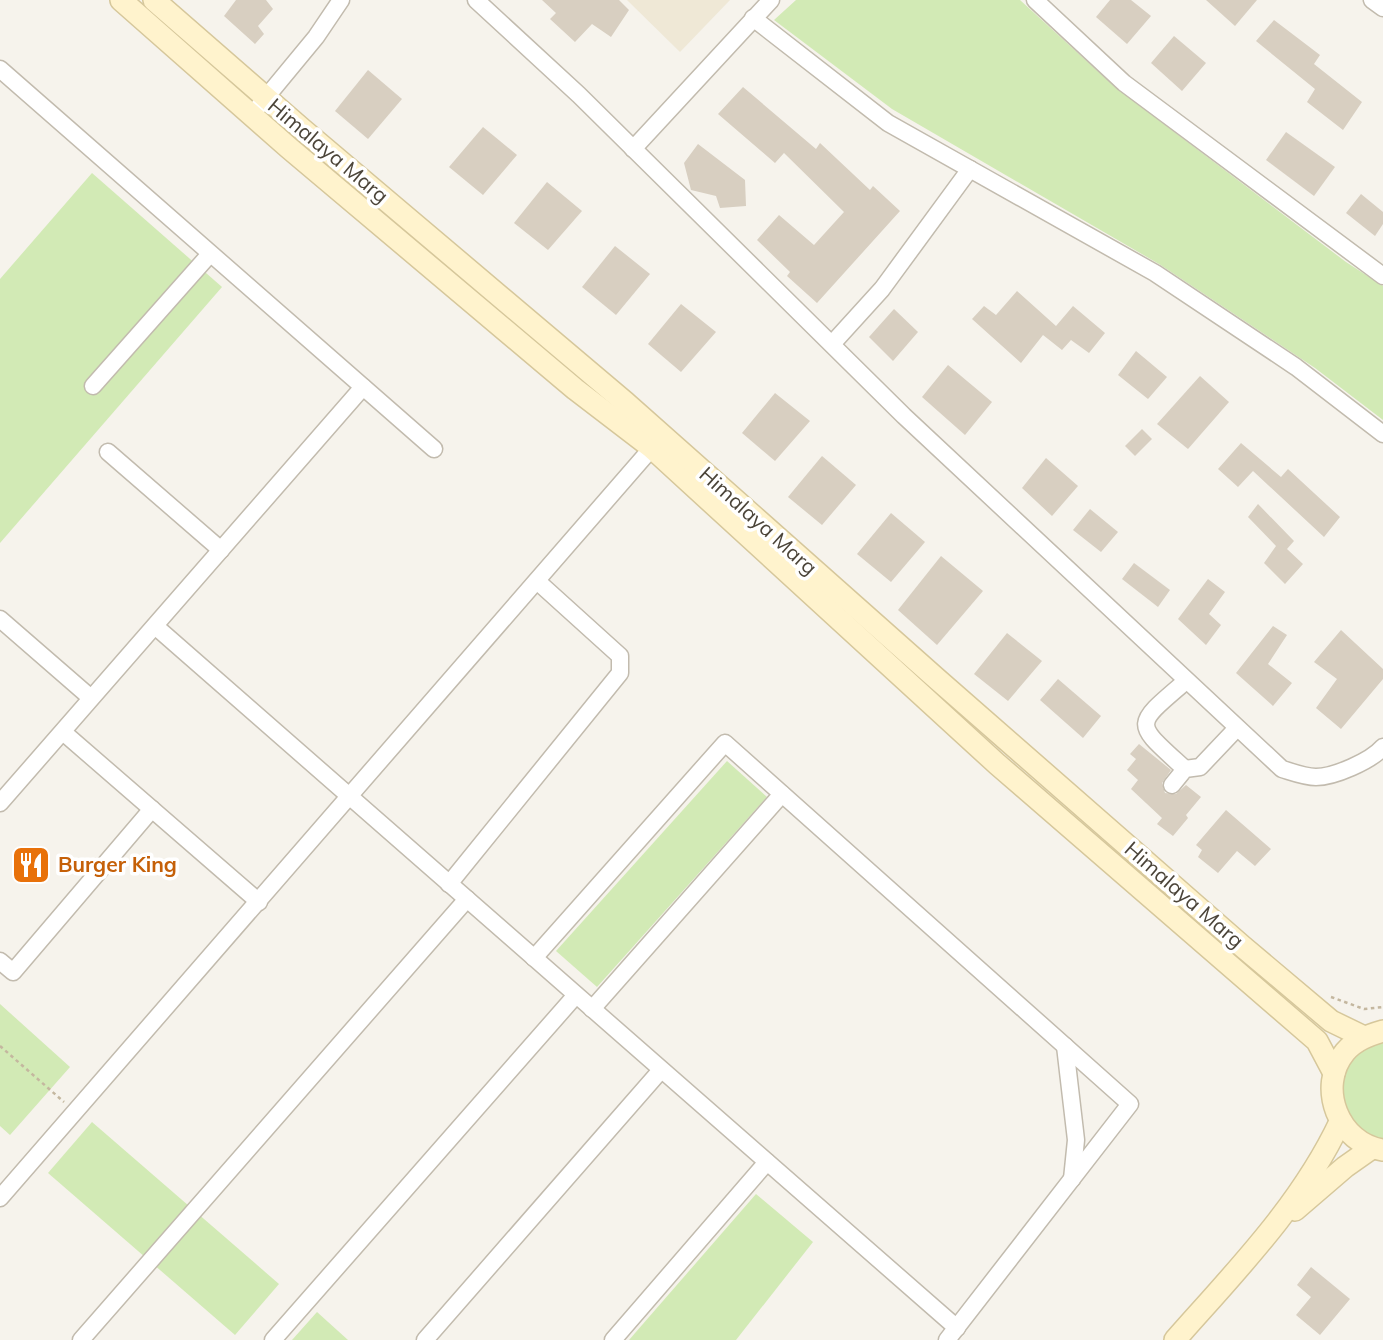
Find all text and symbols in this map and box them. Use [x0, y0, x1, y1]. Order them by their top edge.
street label: Himalaya Marg [263, 92, 394, 208]
street label: Himalaya Marg [694, 461, 823, 580]
street label: Himalaya Marg [1120, 835, 1250, 953]
restaurant icon: Burger King [10, 844, 52, 886]
place label: Burger King [58, 851, 177, 877]

